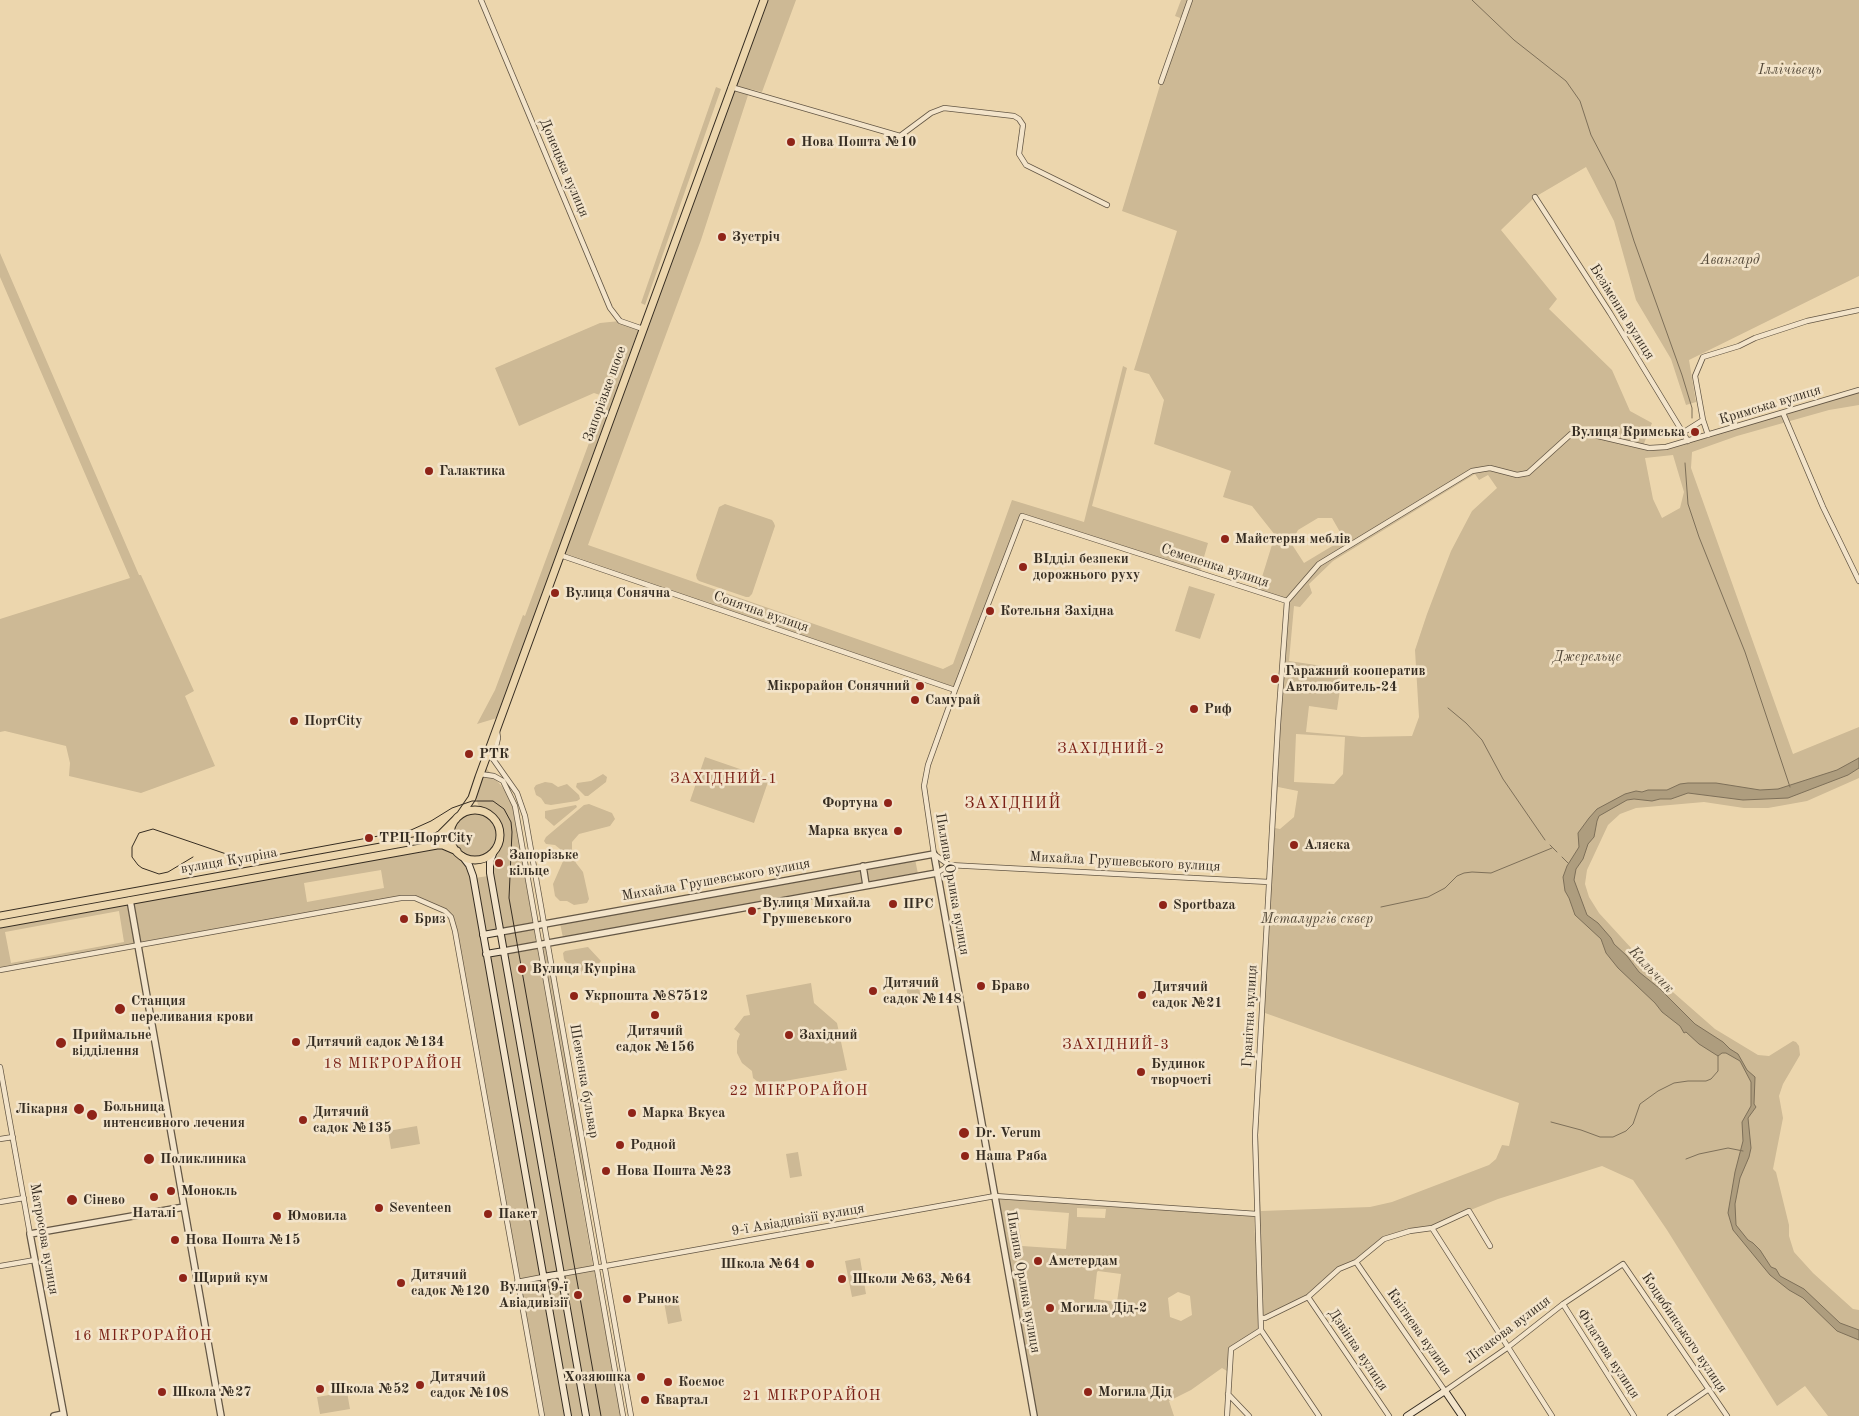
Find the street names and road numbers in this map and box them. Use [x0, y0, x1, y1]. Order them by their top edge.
street label: Донецька вулиця [536, 116, 592, 220]
street label: Безіменна вулиця [1586, 261, 1658, 363]
street label: Запорізьке шосе [580, 344, 630, 444]
street label: Кримська вулиця [1717, 382, 1823, 428]
street label: Семененка вулиця [1159, 541, 1271, 591]
street label: Сонячна вулиця [711, 588, 811, 636]
street label: Пилипа Орлика вулиця [931, 812, 973, 956]
street label: вулиця Купріна [179, 844, 279, 878]
street label: Михайла Грушевського вулиця [1029, 849, 1221, 875]
street label: Михайла Грушевського вулиця [620, 855, 812, 905]
street label: Гранітна вулиця [1239, 964, 1261, 1068]
street label: Шевченка бульвар [566, 1023, 602, 1139]
street label: Матросова вулиця [26, 1182, 62, 1296]
street label: 9-ї Авіадивізії вулиця [730, 1200, 866, 1240]
street label: Пилипа Орлика вулиця [1002, 1210, 1044, 1354]
street label: Коцюбинського вулиця [1638, 1270, 1730, 1396]
street label: Квітнева вулиця [1383, 1285, 1455, 1379]
street label: Літакова вулиця [1462, 1292, 1554, 1368]
street label: Дзвінка вулиця [1324, 1306, 1392, 1394]
street label: Філатова вулиця [1573, 1306, 1643, 1402]

